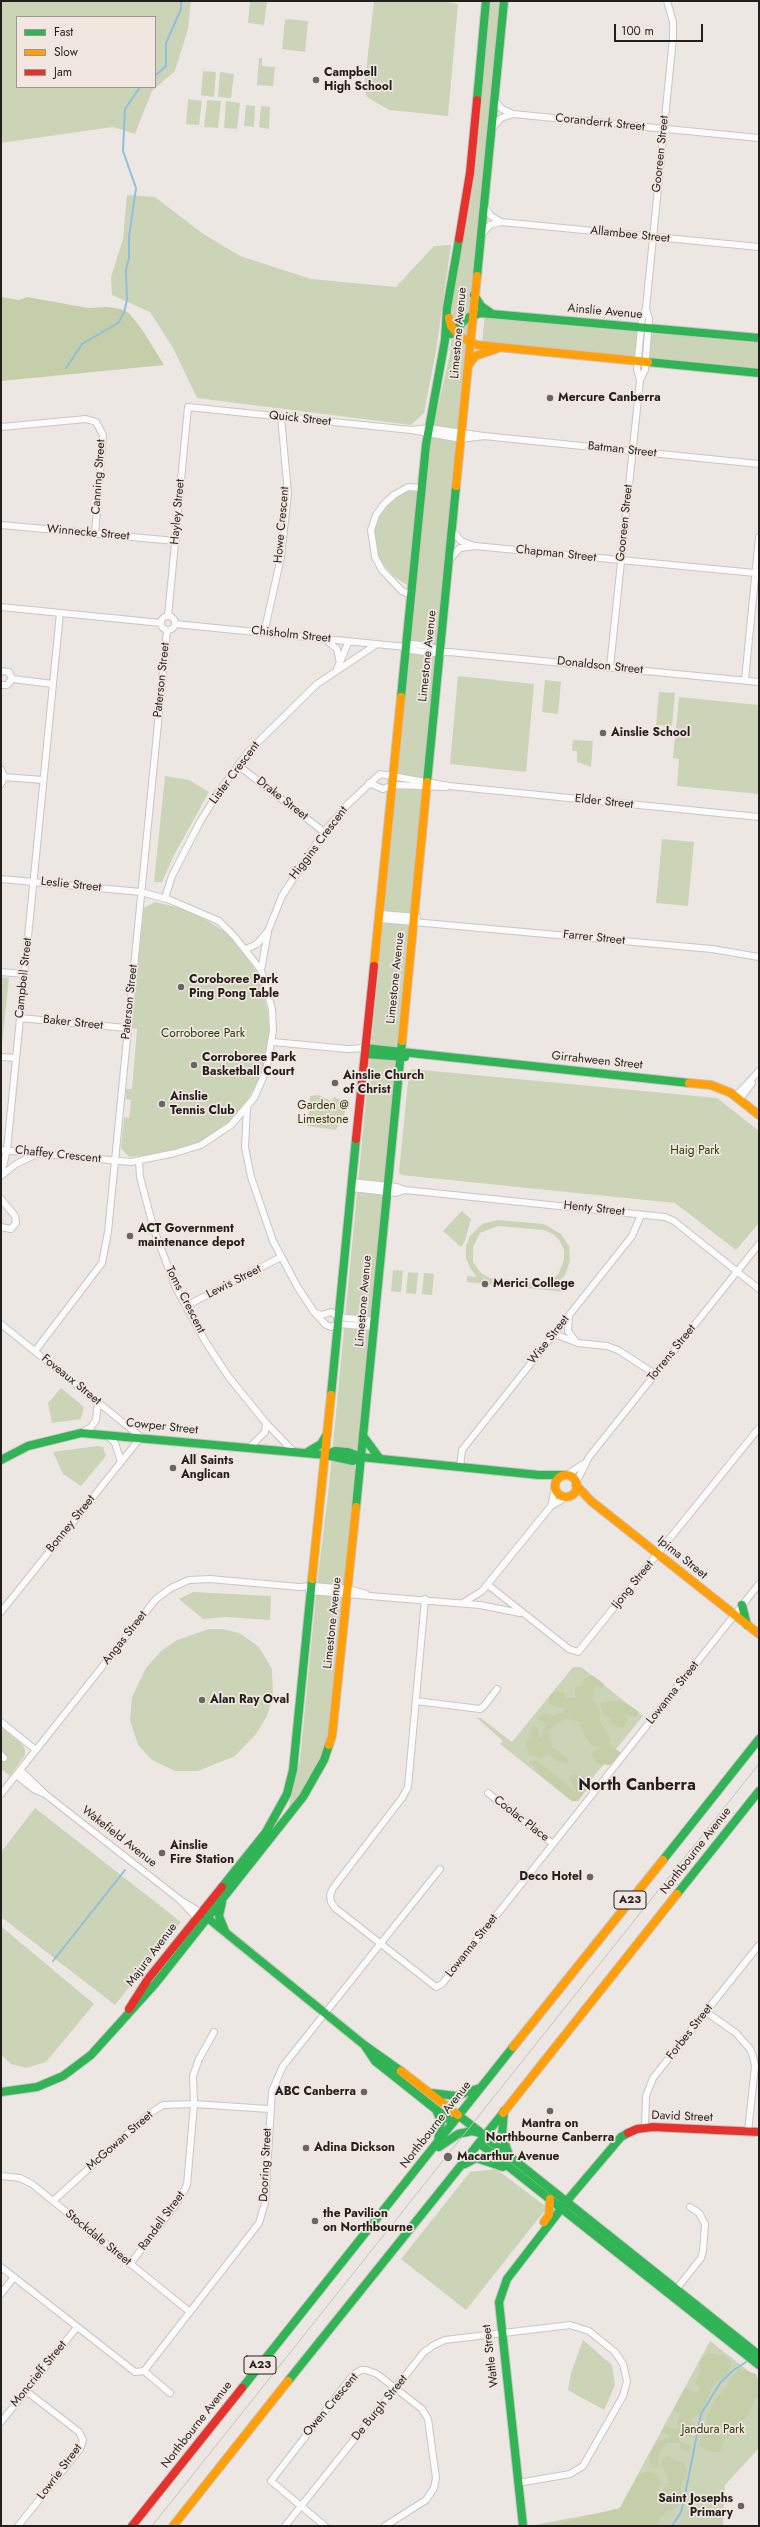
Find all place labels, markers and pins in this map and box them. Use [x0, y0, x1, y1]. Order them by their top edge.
place label: Campbell High School [324, 66, 392, 94]
marker: Campbell High School [311, 75, 321, 85]
place label: Mercure Canberra [558, 391, 661, 405]
marker: Mercure Canberra [545, 393, 555, 403]
place label: Ainslie School [611, 726, 690, 740]
marker: Ainslie School [598, 728, 608, 738]
place label: Coroboree Park Ping Pong Table [189, 973, 279, 1001]
marker: Coroboree Park Ping Pong Table [176, 982, 186, 992]
place label: Corroboree Park Basketball Court [202, 1051, 296, 1079]
marker: Corroboree Park Basketball Court [189, 1060, 199, 1070]
place label: Ainslie Church of Christ [343, 1069, 424, 1097]
marker: Ainslie Church of Christ [330, 1078, 340, 1088]
place label: Ainslie Tennis Club [170, 1090, 235, 1118]
marker: Ainslie Tennis Club [157, 1099, 167, 1109]
place label: ACT Government maintenance depot [138, 1222, 244, 1250]
marker: ACT Government maintenance depot [125, 1231, 135, 1241]
place label: Merici College [493, 1277, 575, 1291]
marker: Merici College [480, 1279, 490, 1289]
place label: All Saints Anglican [181, 1454, 233, 1482]
marker: All Saints Anglican [168, 1463, 178, 1473]
place label: Alan Ray Oval [210, 1693, 289, 1707]
marker: Alan Ray Oval [197, 1695, 207, 1705]
place label: Ainslie Fire Station [170, 1839, 234, 1867]
marker: Ainslie Fire Station [157, 1848, 167, 1858]
place label: Deco Hotel [519, 1870, 582, 1884]
marker: Deco Hotel [585, 1872, 595, 1882]
place label: ABC Canberra [275, 2085, 356, 2099]
marker: ABC Canberra [359, 2087, 369, 2097]
marker: Mantra on Northbourne Canberra [545, 2106, 555, 2116]
place label: Mantra on Northbourne Canberra [486, 2117, 614, 2145]
place label: Adina Dickson [314, 2141, 395, 2155]
marker: Adina Dickson [301, 2143, 311, 2153]
place label: Macarthur Avenue [457, 2150, 559, 2164]
marker: Macarthur Avenue [442, 2151, 454, 2163]
place label: the Pavilion on Northbourne [323, 2207, 413, 2235]
marker: the Pavilion on Northbourne [310, 2216, 320, 2226]
place label: Saint Josephs Primary [658, 2492, 733, 2520]
marker: Saint Josephs Primary [736, 2501, 746, 2511]

